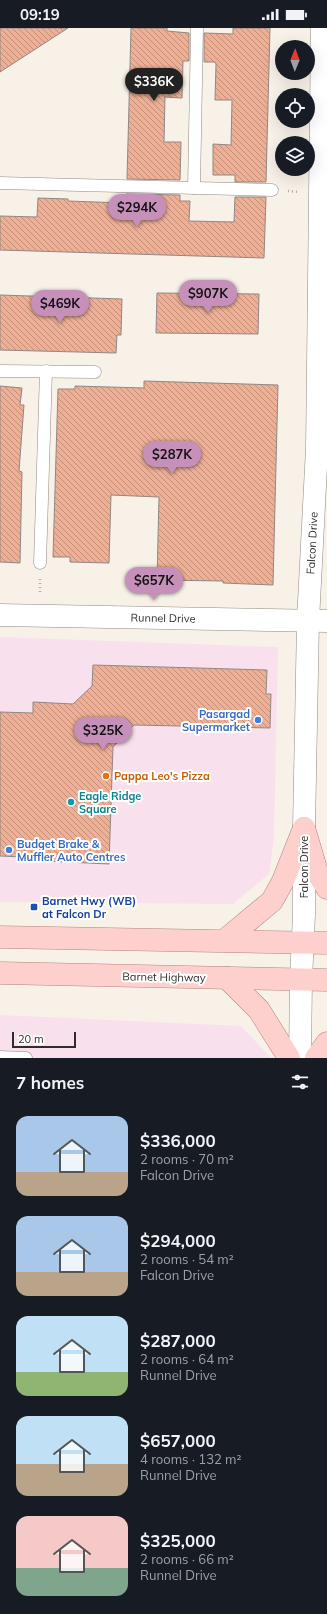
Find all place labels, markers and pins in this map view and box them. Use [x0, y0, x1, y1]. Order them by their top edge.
pin: $336K [126, 68, 182, 102]
pin: $294K [109, 194, 165, 228]
pin: $907K [180, 280, 236, 314]
pin: $469K [32, 290, 88, 324]
pin: $287K [144, 441, 200, 475]
pin: $657K [126, 567, 182, 601]
place label: Pasargad Supermarket [182, 707, 250, 734]
marker: Pasargad Supermarket [253, 715, 263, 725]
pin: $325K [75, 717, 131, 751]
place label: Pappa Leo's Pizza [114, 769, 210, 783]
marker: Pappa Leo's Pizza [101, 771, 111, 781]
place label: Eagle Ridge Square [79, 789, 141, 816]
marker: Eagle Ridge Square [66, 797, 76, 807]
place label: Budget Brake & Muffler Auto Centres [17, 837, 126, 864]
marker: Budget Brake & Muffler Auto Centres [4, 845, 14, 855]
place label: Barnet Hwy (WB) at Falcon Dr [42, 894, 136, 921]
marker: Barnet Hwy (WB) at Falcon Dr [29, 902, 39, 912]

